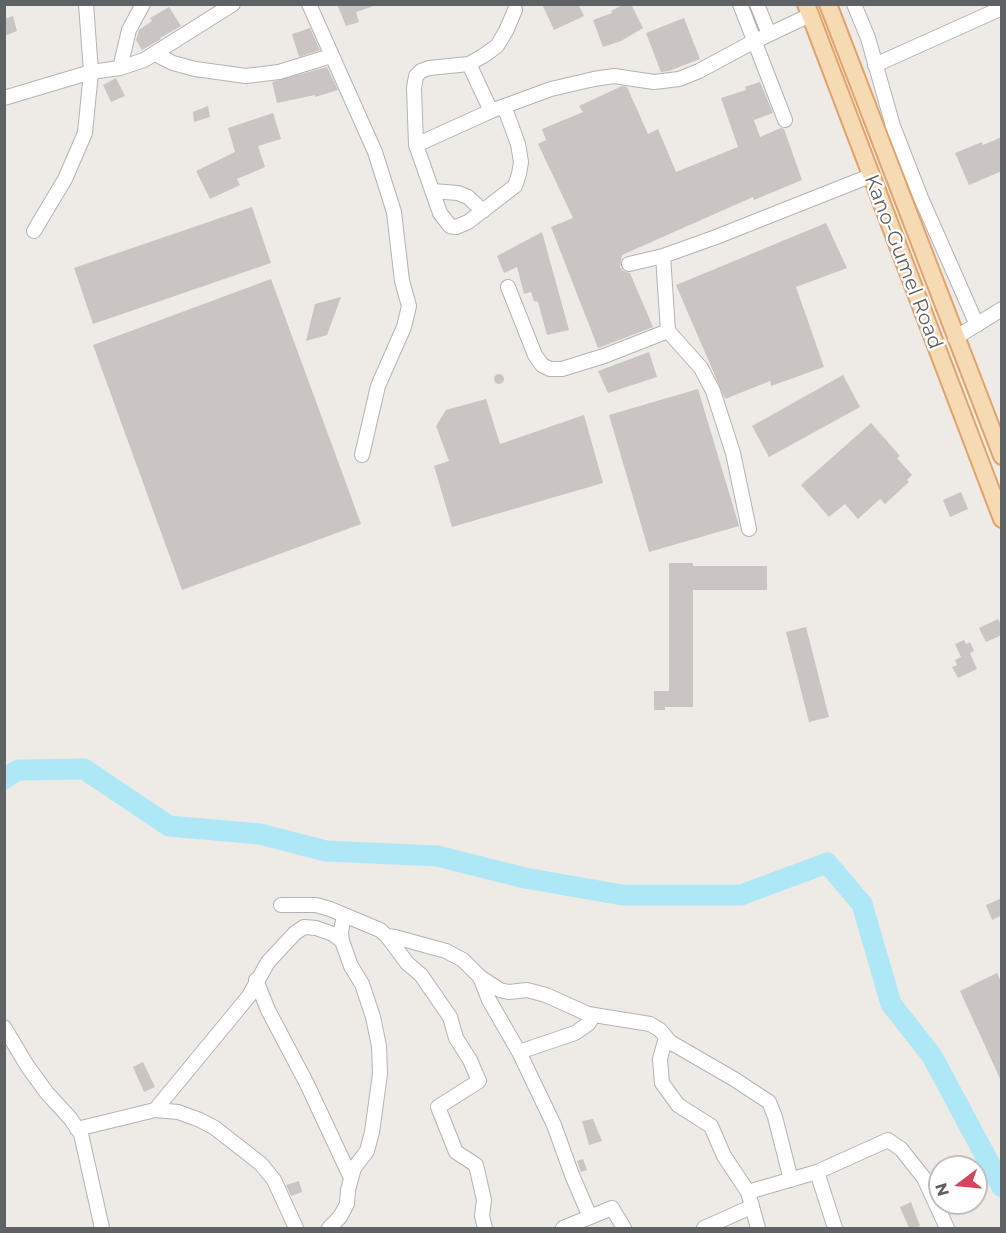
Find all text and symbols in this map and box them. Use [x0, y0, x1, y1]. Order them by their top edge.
street label: Kano-Gumel Road [859, 171, 947, 353]
north arrow [928, 1155, 988, 1215]
text: N [931, 1181, 953, 1198]

